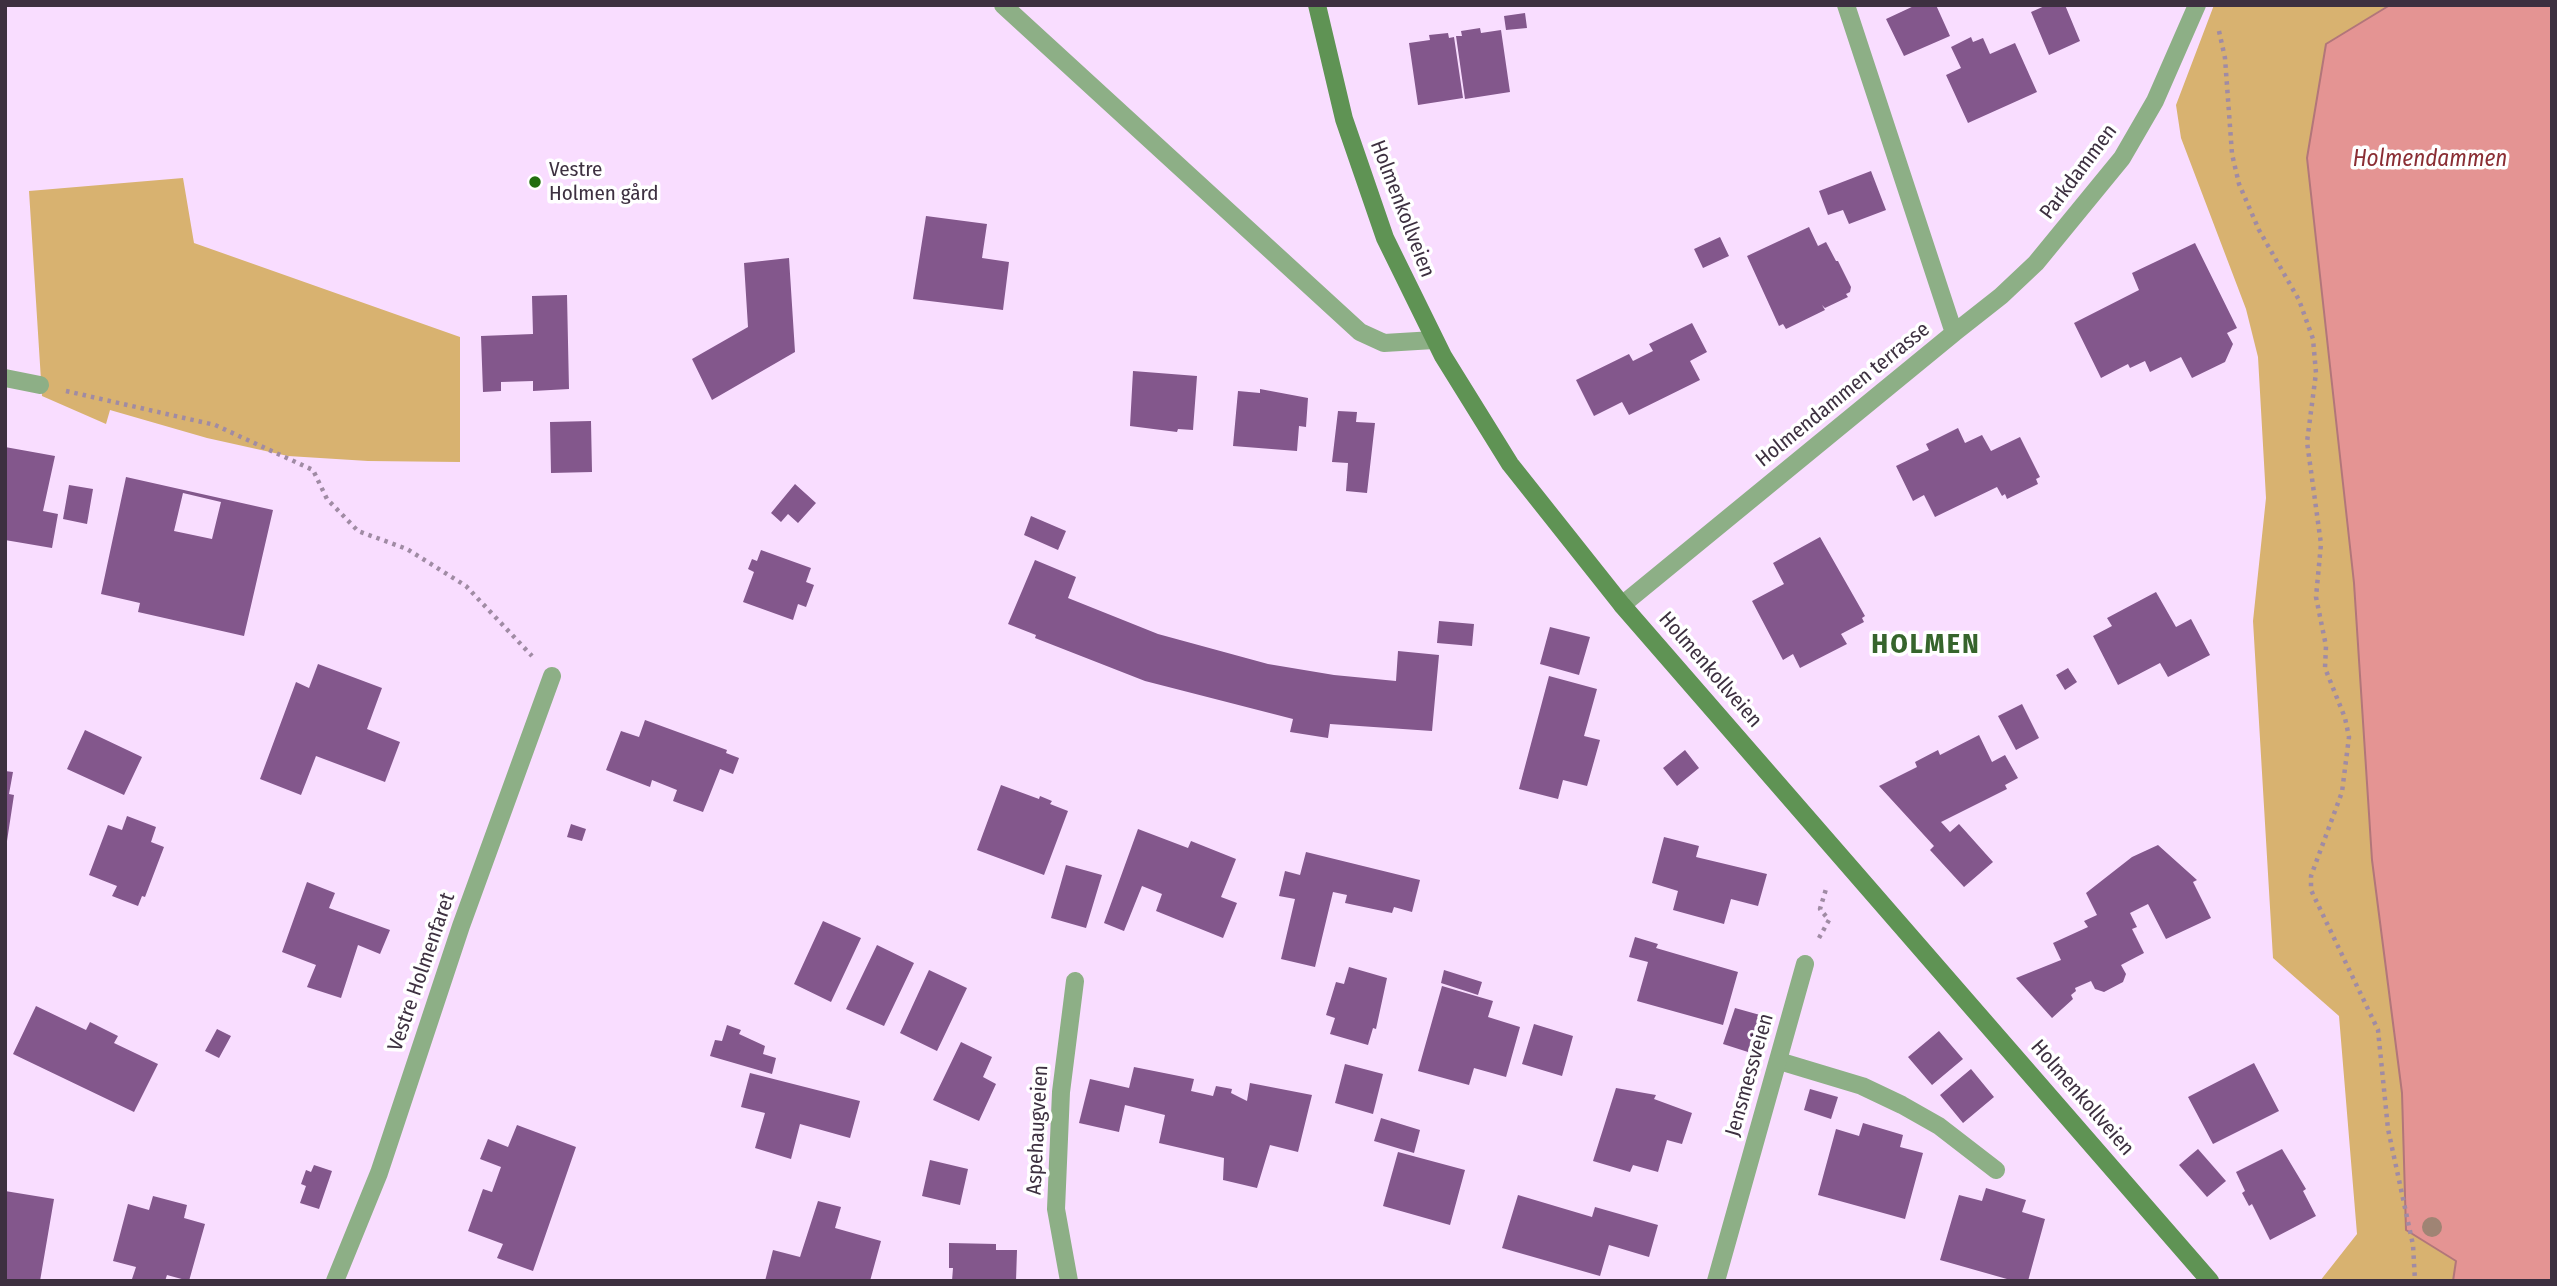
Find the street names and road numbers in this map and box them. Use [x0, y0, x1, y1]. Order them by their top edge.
street label: Parkdammen [2035, 120, 2123, 224]
street label: Holmenkollveien [1364, 137, 1440, 281]
street label: Holmendammen terrasse [1751, 317, 1935, 473]
street label: Holmenkollveien [1653, 607, 1767, 733]
street label: Vestre Holmenfaret [383, 890, 461, 1054]
street label: Jensmessveien [1720, 1011, 1780, 1139]
street label: Holmenkollveien [2025, 1035, 2139, 1161]
street label: Aspehaugveien [1022, 1064, 1054, 1196]

